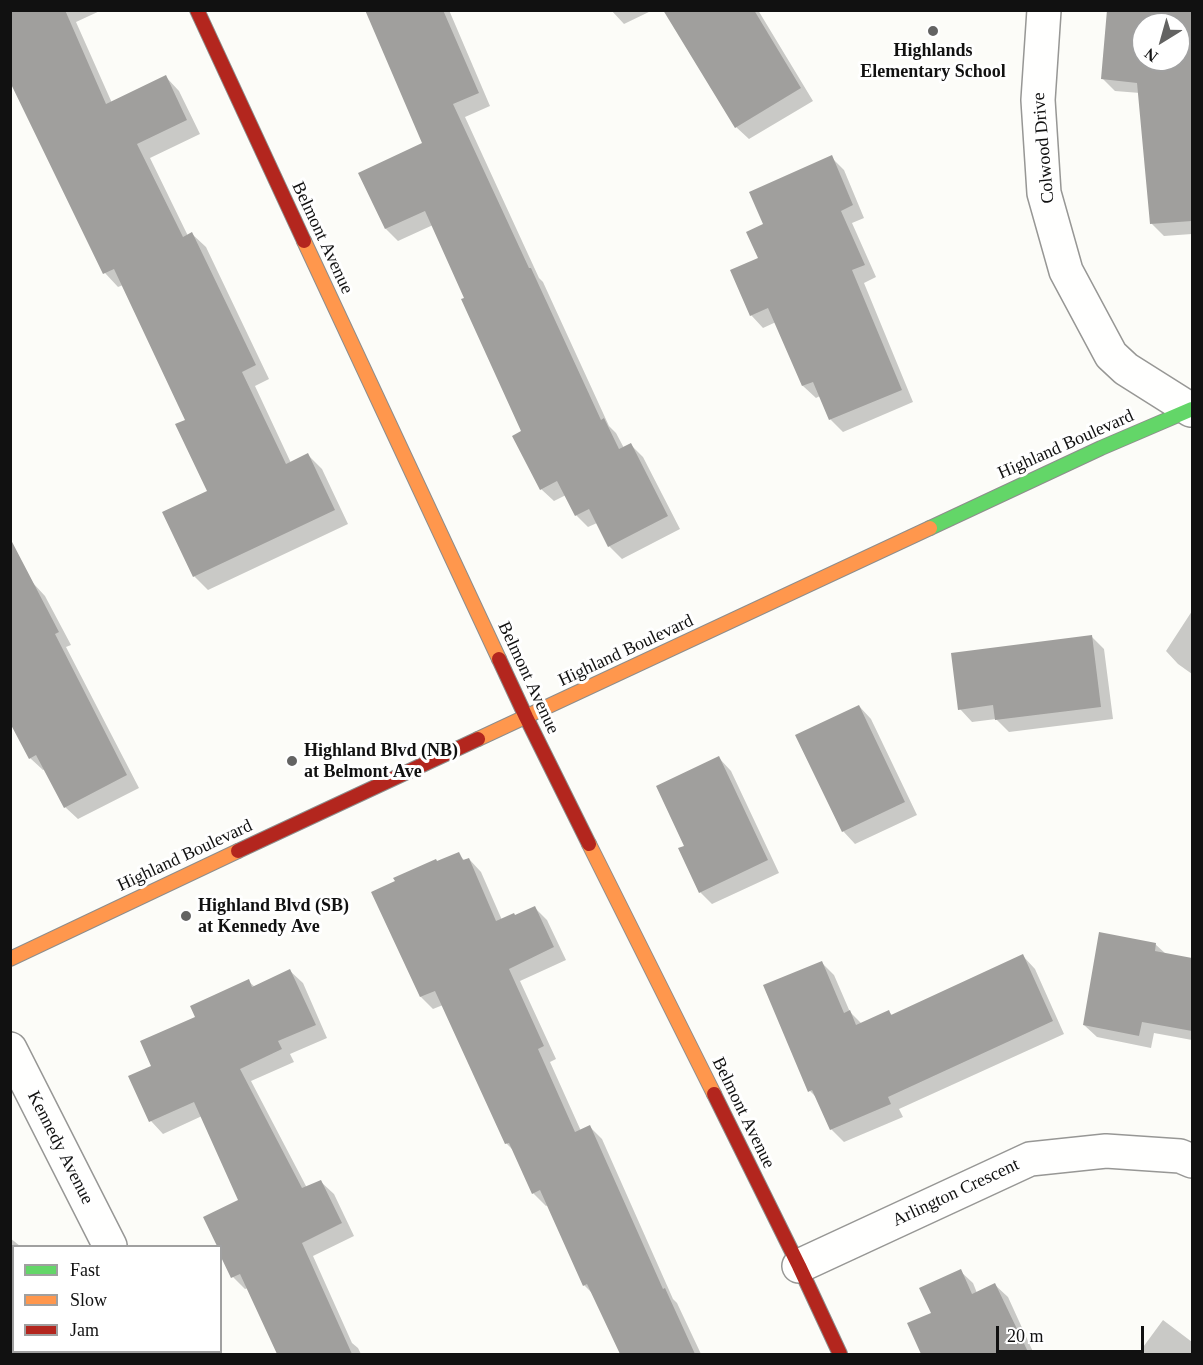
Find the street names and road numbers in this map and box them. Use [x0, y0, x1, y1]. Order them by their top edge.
street label: Colwood Drive [1028, 92, 1060, 204]
street label: Belmont Avenue [287, 179, 357, 297]
street label: Highland Boulevard [995, 405, 1137, 485]
street label: Highland Boulevard [555, 610, 697, 692]
street label: Belmont Avenue [493, 619, 563, 737]
street label: Highland Boulevard [114, 815, 256, 897]
street label: Belmont Avenue [707, 1054, 779, 1172]
street label: Kennedy Avenue [22, 1088, 98, 1208]
street label: Arlington Crescent [889, 1154, 1023, 1232]

